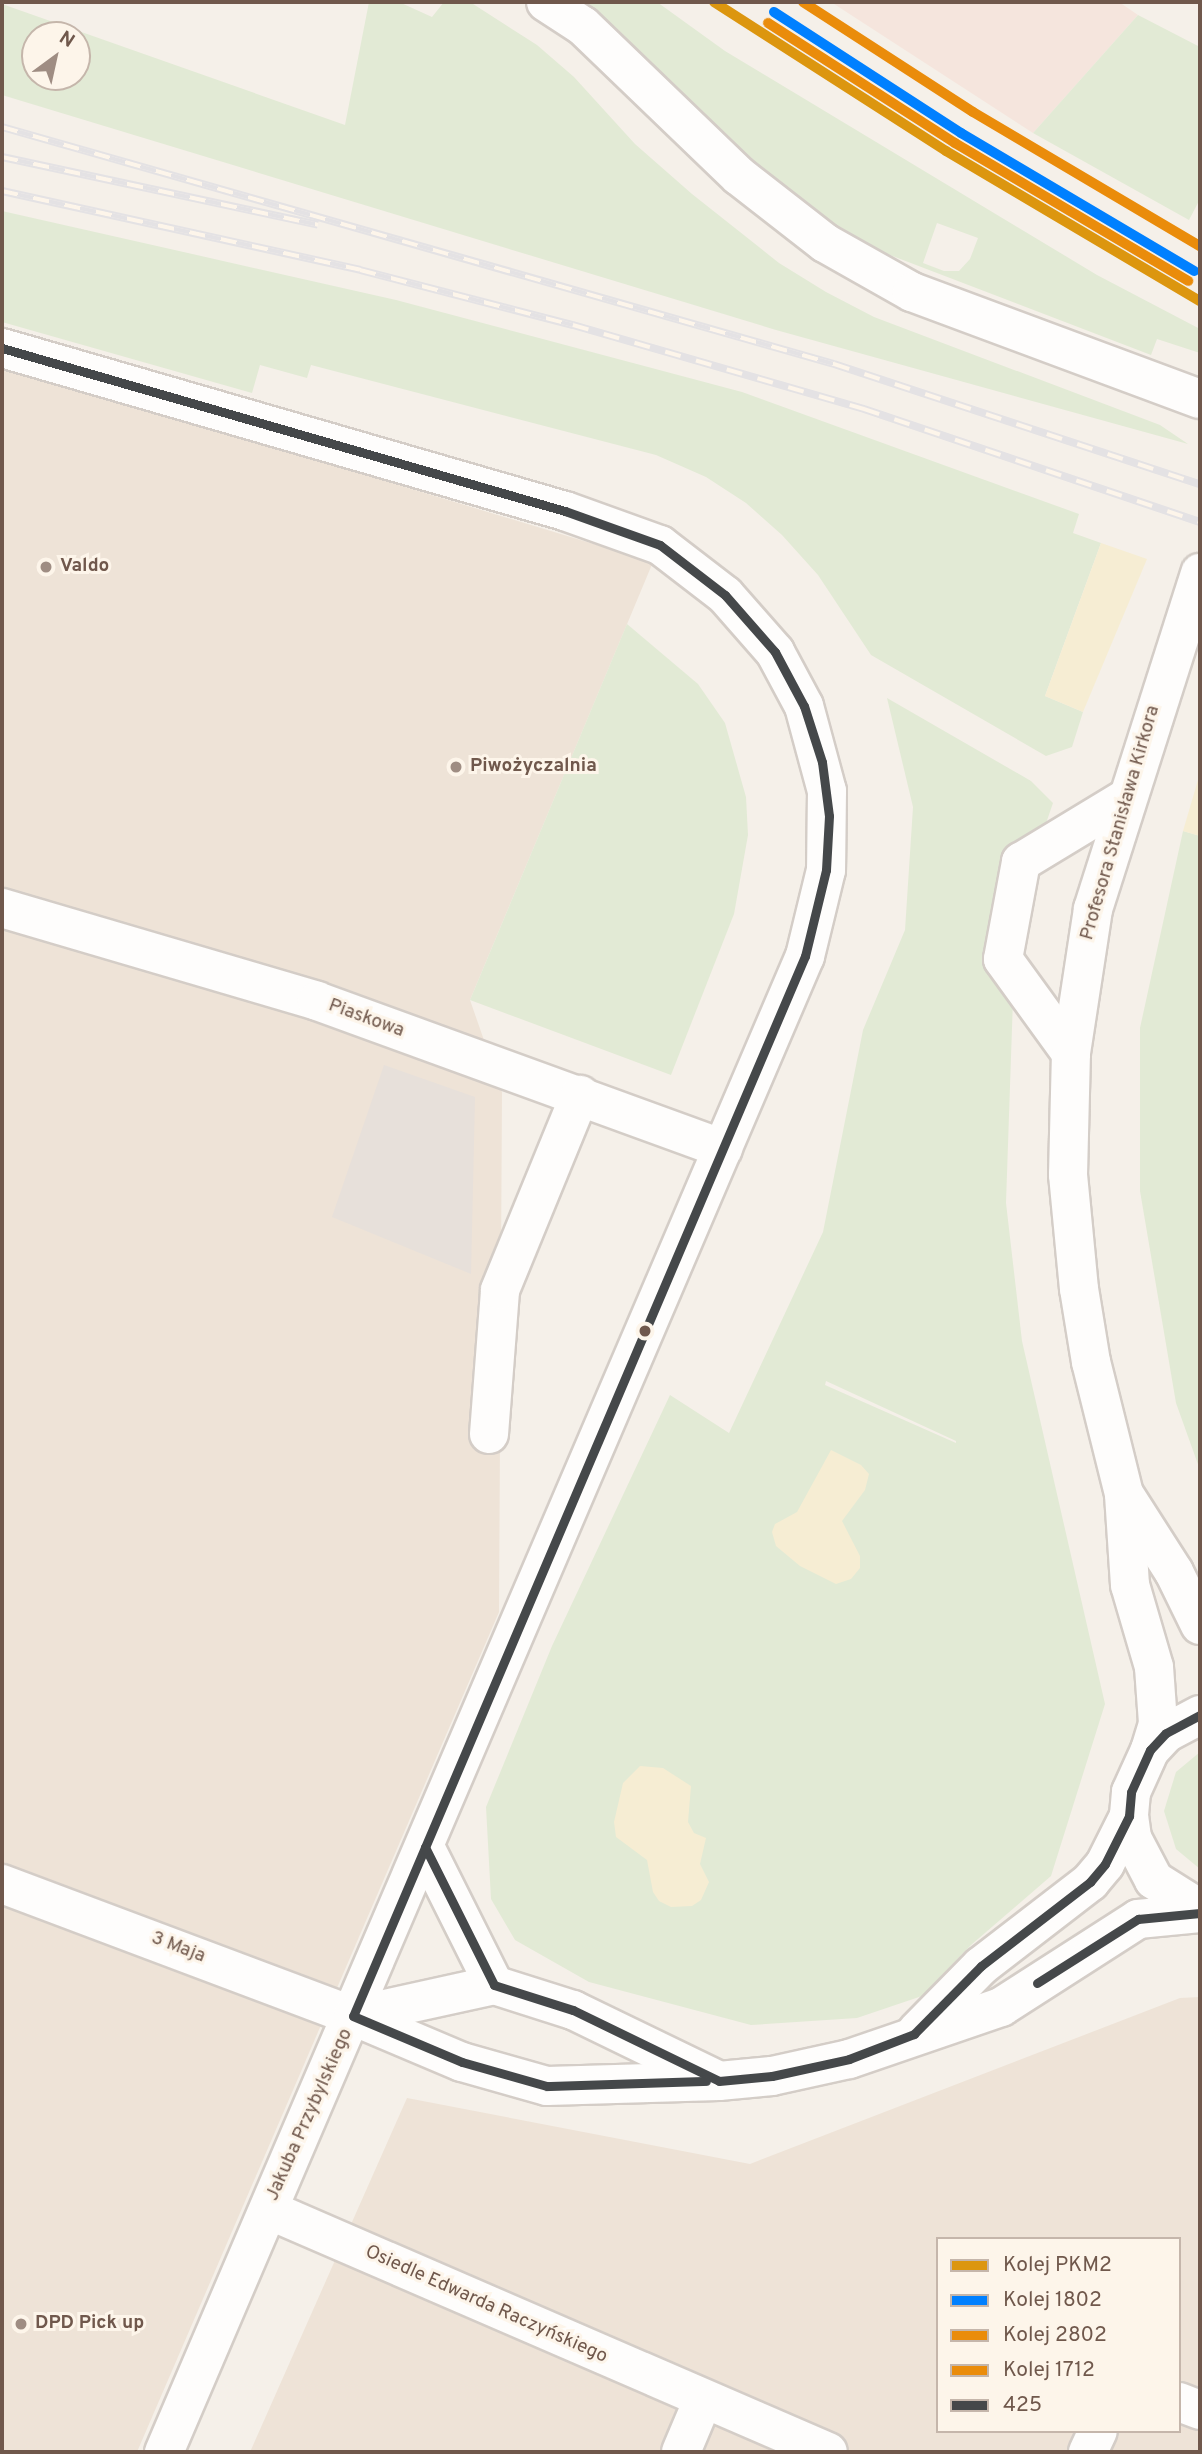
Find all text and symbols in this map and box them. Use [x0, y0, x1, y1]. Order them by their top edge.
north arrow [21, 21, 91, 91]
text: N [54, 26, 79, 54]
place label: Valdo [60, 556, 109, 578]
marker: Valdo [38, 559, 54, 575]
street label: Profesora Stanisława Kirkora [1077, 703, 1165, 943]
place label: Piwożyczalnia [470, 756, 597, 778]
marker: Piwożyczalnia [448, 759, 464, 775]
street label: Piaskowa [325, 995, 407, 1043]
unlabelled marker [638, 1324, 652, 1338]
street label: 3 Maja [148, 1927, 208, 1969]
street label: Jakuba Przybylskiego [262, 2025, 358, 2205]
legend [936, 2237, 1181, 2433]
street label: Osiedle Edwarda Raczyńskiego [361, 2241, 611, 2369]
text: Kolej PKM2 [1003, 2252, 1112, 2279]
text: Kolej 1802 [1003, 2287, 1102, 2314]
place label: DPD Pick up [35, 2313, 144, 2335]
marker: DPD Pick up [13, 2316, 29, 2332]
text: Kolej 2802 [1003, 2322, 1107, 2349]
text: Kolej 1712 [1003, 2357, 1095, 2384]
text: 425 [1003, 2392, 1042, 2419]

